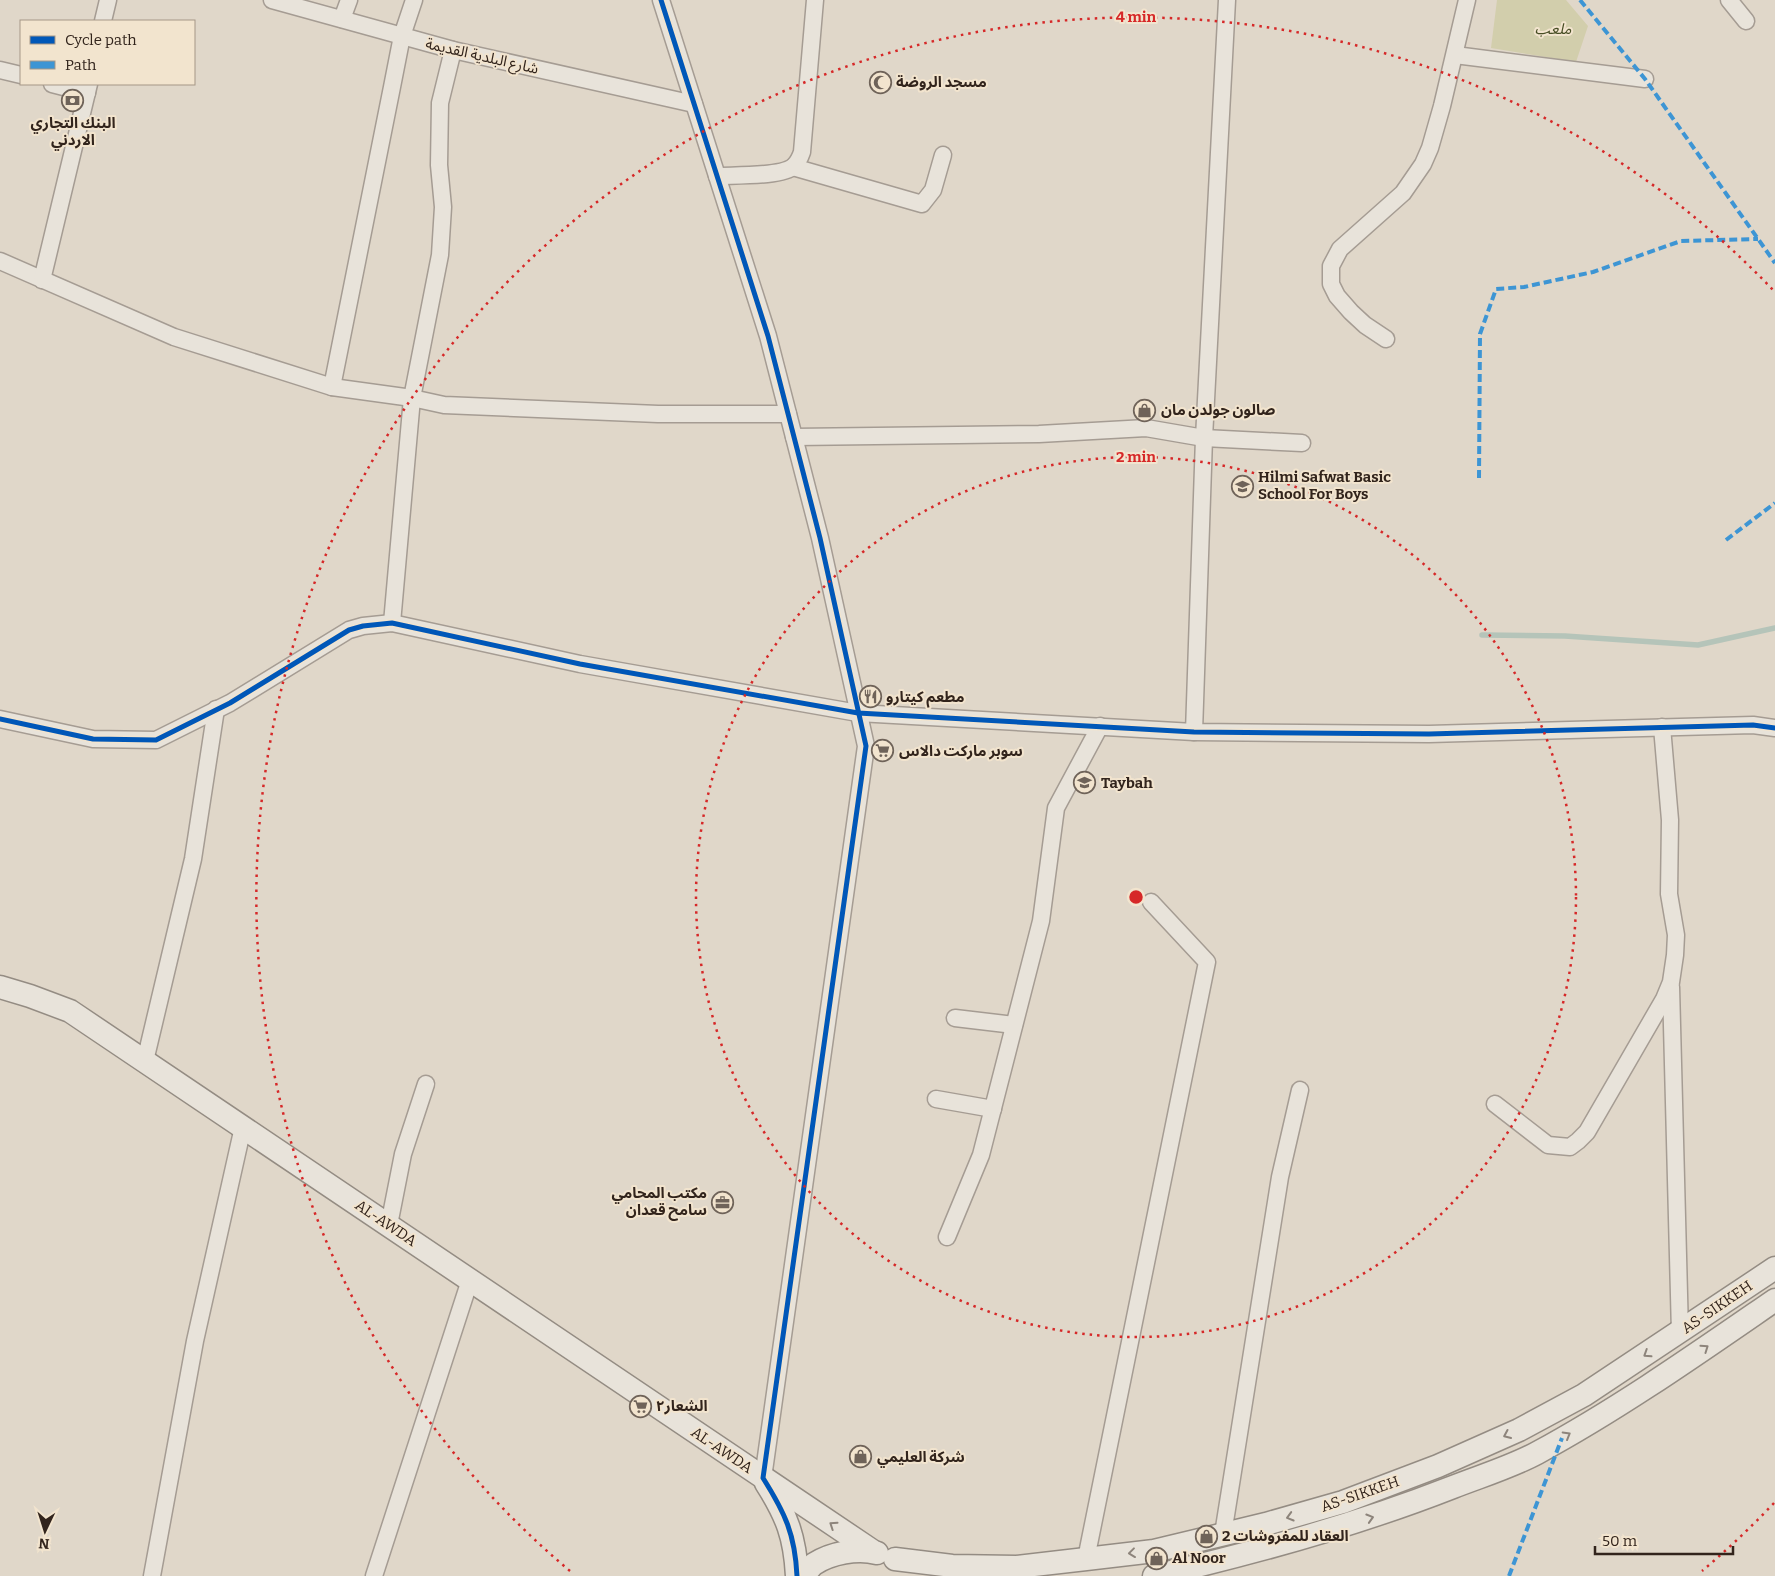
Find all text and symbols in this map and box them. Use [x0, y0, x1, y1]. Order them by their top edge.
text: 4 min [1116, 8, 1157, 26]
legend [20, 20, 195, 85]
park label: ملعب [1535, 20, 1571, 38]
text: Cycle path [65, 31, 137, 49]
street label: شارع البلدية القديمة [423, 34, 540, 81]
text: Path [65, 56, 97, 74]
mosque icon: مسجد الروضة [868, 70, 892, 94]
place label: مسجد الروضة [896, 73, 987, 91]
bank icon: البنك التجاري الاردني [61, 88, 85, 112]
place label: البنك التجاري الاردني [30, 114, 116, 151]
shop icon: صالون جولدن مان [1133, 398, 1157, 422]
place label: صالون جولدن مان [1161, 401, 1276, 419]
text: 2 min [1116, 448, 1156, 466]
place label: Hilmi Safwat Basic School For Boys [1258, 468, 1391, 503]
school or university icon: Hilmi Safwat Basic School For Boys [1230, 474, 1254, 498]
restaurant icon: مطعم كيتارو [858, 685, 882, 709]
place label: مطعم كيتارو [886, 688, 965, 708]
supermarket icon: سوبر ماركت دالاس [871, 739, 895, 763]
place label: سوبر ماركت دالاس [899, 742, 1023, 760]
school or university icon: Taybah [1073, 771, 1097, 795]
place label: Taybah [1101, 774, 1153, 792]
centre of rings [1127, 888, 1145, 906]
place label: مكتب المحامي سامح قعدان [611, 1184, 707, 1221]
office icon: مكتب المحامي سامح قعدان [711, 1190, 735, 1214]
street label: AL-AWDA [352, 1196, 420, 1250]
street label: AS-SIKKEH [1678, 1277, 1756, 1337]
one-way arrow [1699, 1345, 1709, 1354]
one-way arrow [1644, 1348, 1653, 1357]
supermarket icon: الشعار٢ [628, 1394, 652, 1418]
place label: الشعار٢ [656, 1397, 708, 1415]
street label: AL-AWDA [688, 1423, 756, 1477]
one-way arrow [1503, 1429, 1512, 1440]
one-way arrow [1562, 1431, 1571, 1441]
shop icon: شركة العليمي [849, 1445, 873, 1469]
place label: شركة العليمي [877, 1448, 965, 1468]
street label: AS-SIKKEH [1318, 1472, 1402, 1516]
north arrow [20, 1506, 70, 1556]
one-way arrow [1285, 1511, 1294, 1522]
one-way arrow [1365, 1513, 1373, 1523]
one-way arrow [829, 1522, 839, 1531]
shop icon: العقاد للمفروشات 2 [1194, 1524, 1218, 1548]
scale bar [1595, 1524, 1732, 1556]
place label: العقاد للمفروشات 2 [1222, 1527, 1349, 1545]
text: 50 m [1602, 1532, 1638, 1550]
text: N [38, 1535, 50, 1552]
shop icon: Al Noor [1144, 1546, 1168, 1570]
one-way arrow [1127, 1548, 1136, 1558]
place label: Al Noor [1172, 1549, 1226, 1567]

